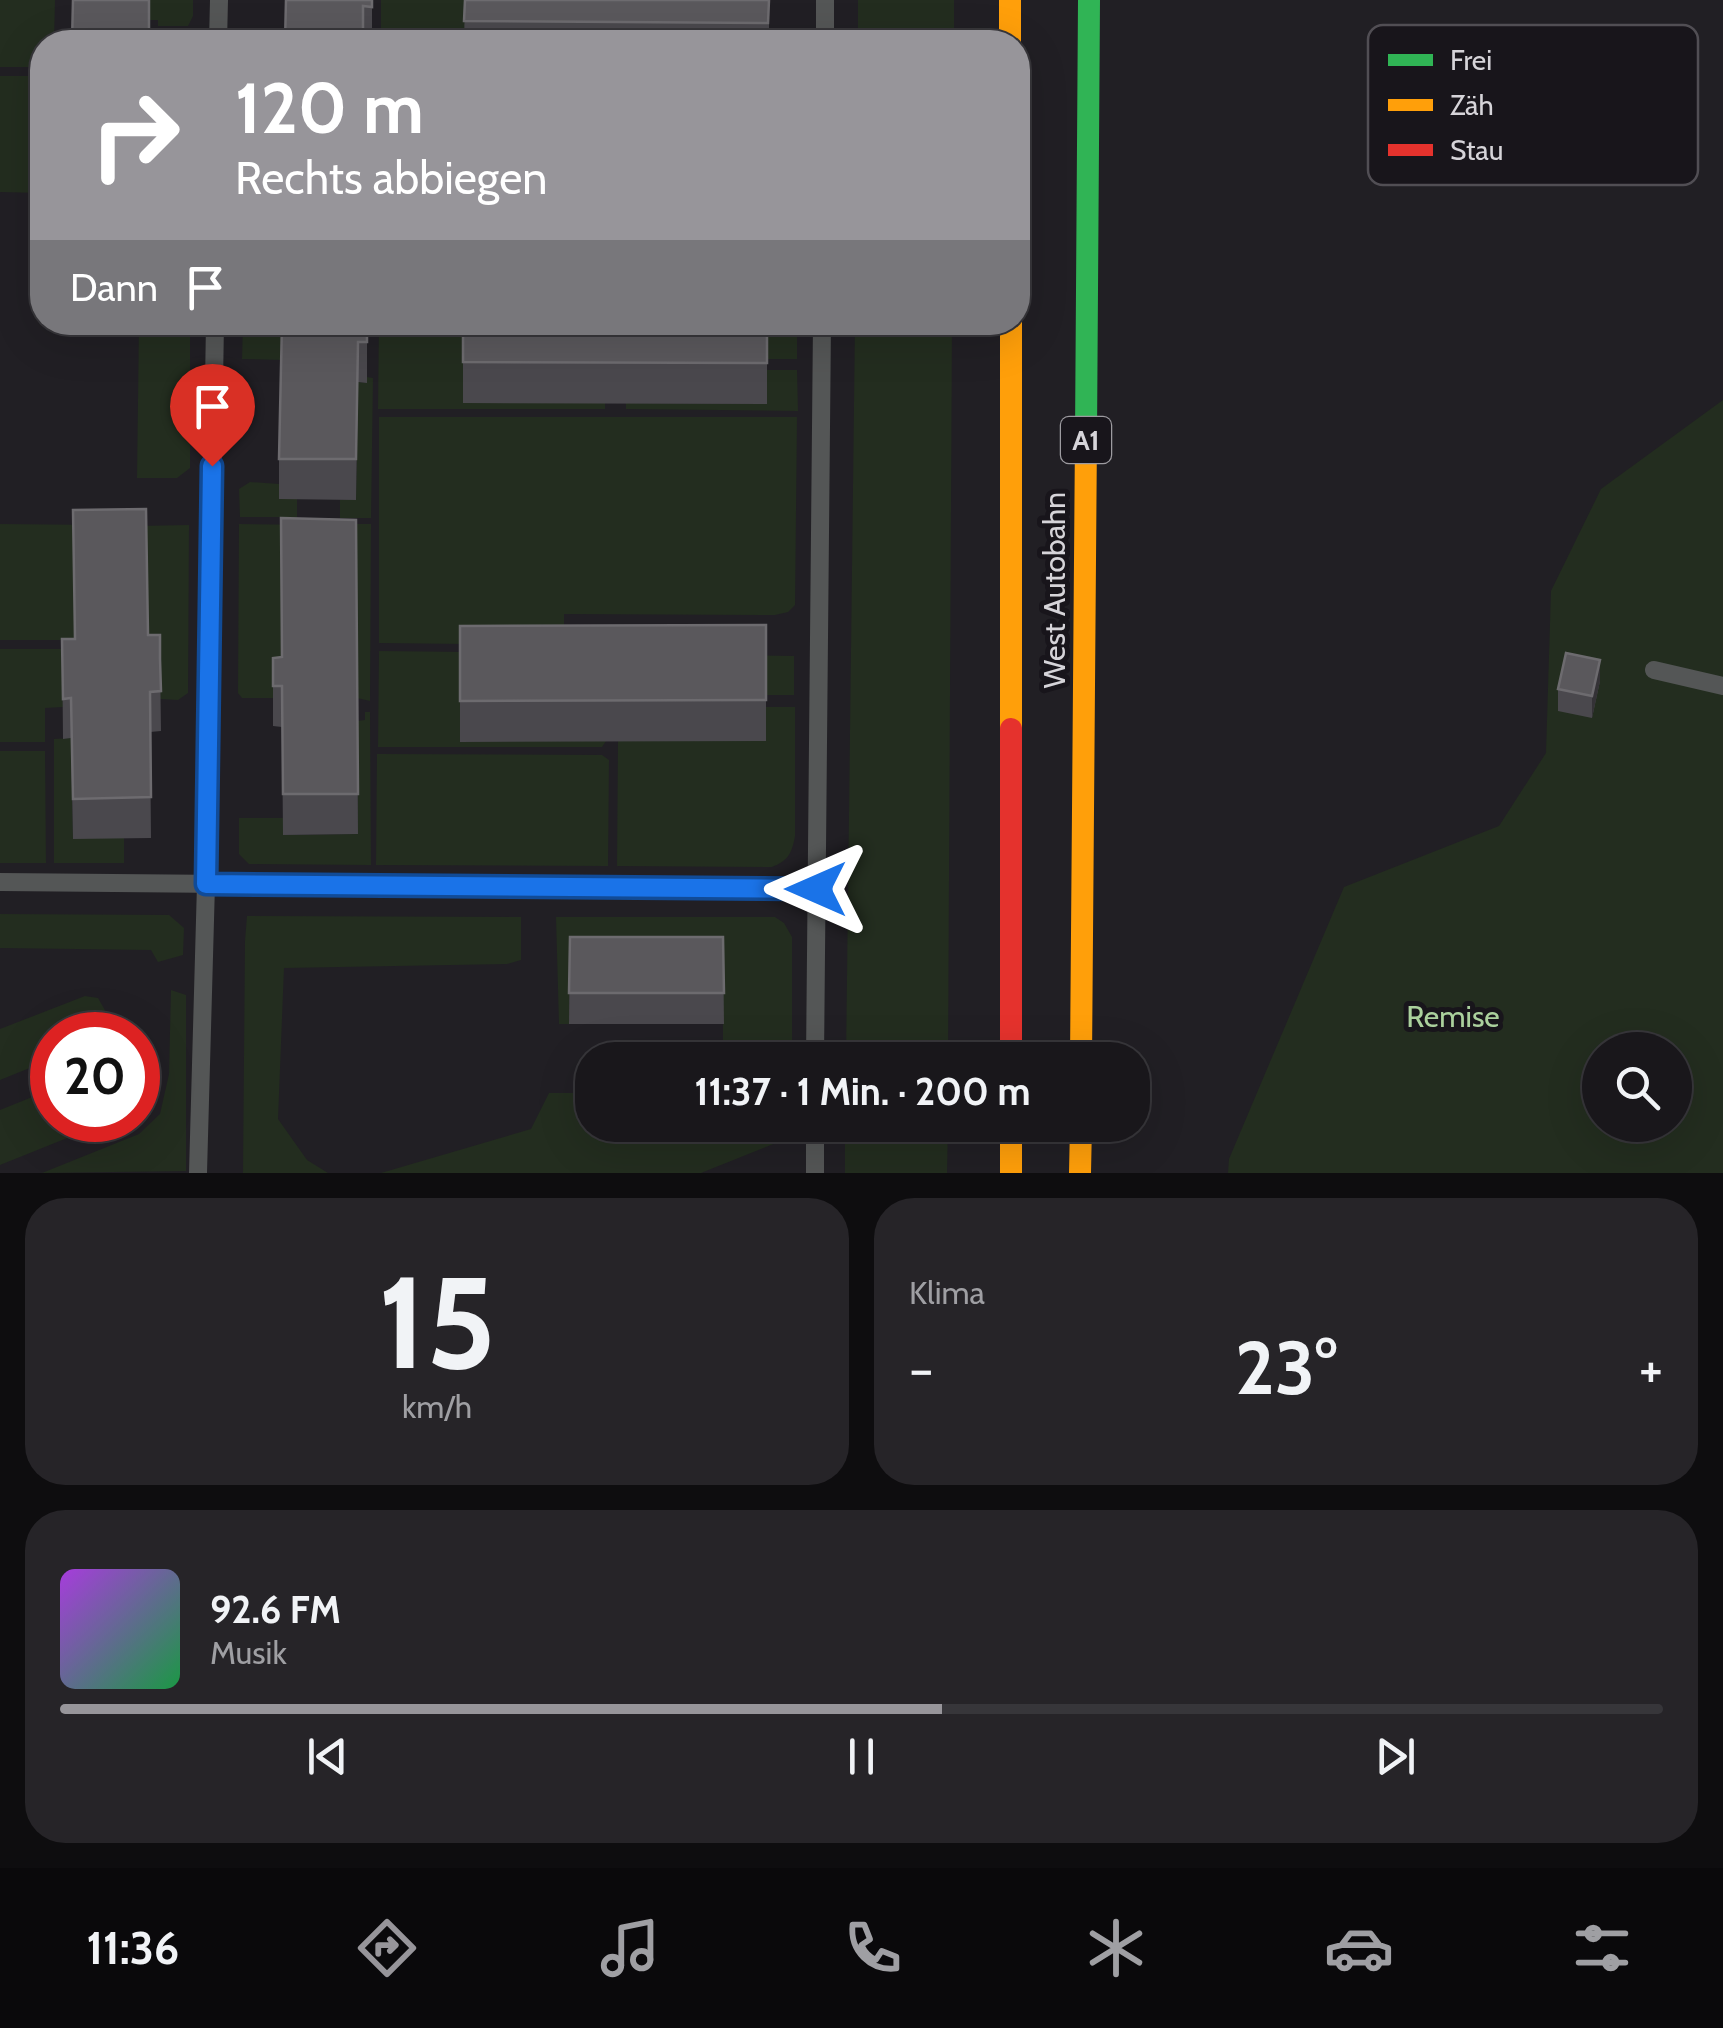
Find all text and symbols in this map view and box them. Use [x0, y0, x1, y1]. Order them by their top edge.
legend [1368, 25, 1698, 185]
text: Frei [1450, 43, 1492, 77]
text: 120 m [235, 65, 424, 151]
icon: right [70, 70, 200, 200]
text: Zäh [1450, 88, 1494, 122]
text: Stau [1450, 133, 1503, 167]
text: Rechts abbiegen [235, 151, 547, 205]
icon: arrive [178, 260, 233, 315]
text: Dann [70, 264, 158, 311]
pin [170, 364, 255, 467]
icon: arrive [185, 379, 240, 434]
road number: A1 [1061, 417, 1111, 463]
street label: West Autobahn [1036, 492, 1073, 688]
position arrow [764, 837, 868, 941]
park label: Remise [1406, 998, 1500, 1035]
speed limit sign: 20 [30, 1012, 160, 1142]
map controls [1582, 1032, 1692, 1142]
button: search [1582, 1032, 1692, 1142]
text: 11:37 · 1 Min. · 200 m [695, 1068, 1030, 1115]
text: 15 [378, 1243, 496, 1401]
text: Klima [909, 1273, 985, 1312]
text: 23° [1235, 1322, 1337, 1413]
text: − [909, 1335, 933, 1402]
text: + [1639, 1335, 1663, 1402]
text: km/h [402, 1387, 472, 1426]
text: 92.6 FM [210, 1586, 341, 1633]
text: Musik [210, 1633, 287, 1672]
icon: previous [300, 1729, 355, 1784]
icon: pause [834, 1729, 889, 1784]
icon: next [1368, 1729, 1423, 1784]
icon: directions [352, 1913, 422, 1983]
icon: music [595, 1913, 665, 1983]
icon: phone [838, 1913, 908, 1983]
icon: climate [1081, 1913, 1151, 1983]
icon: car [1324, 1913, 1394, 1983]
icon: filters [1567, 1913, 1637, 1983]
text: 11:36 [86, 1921, 179, 1975]

